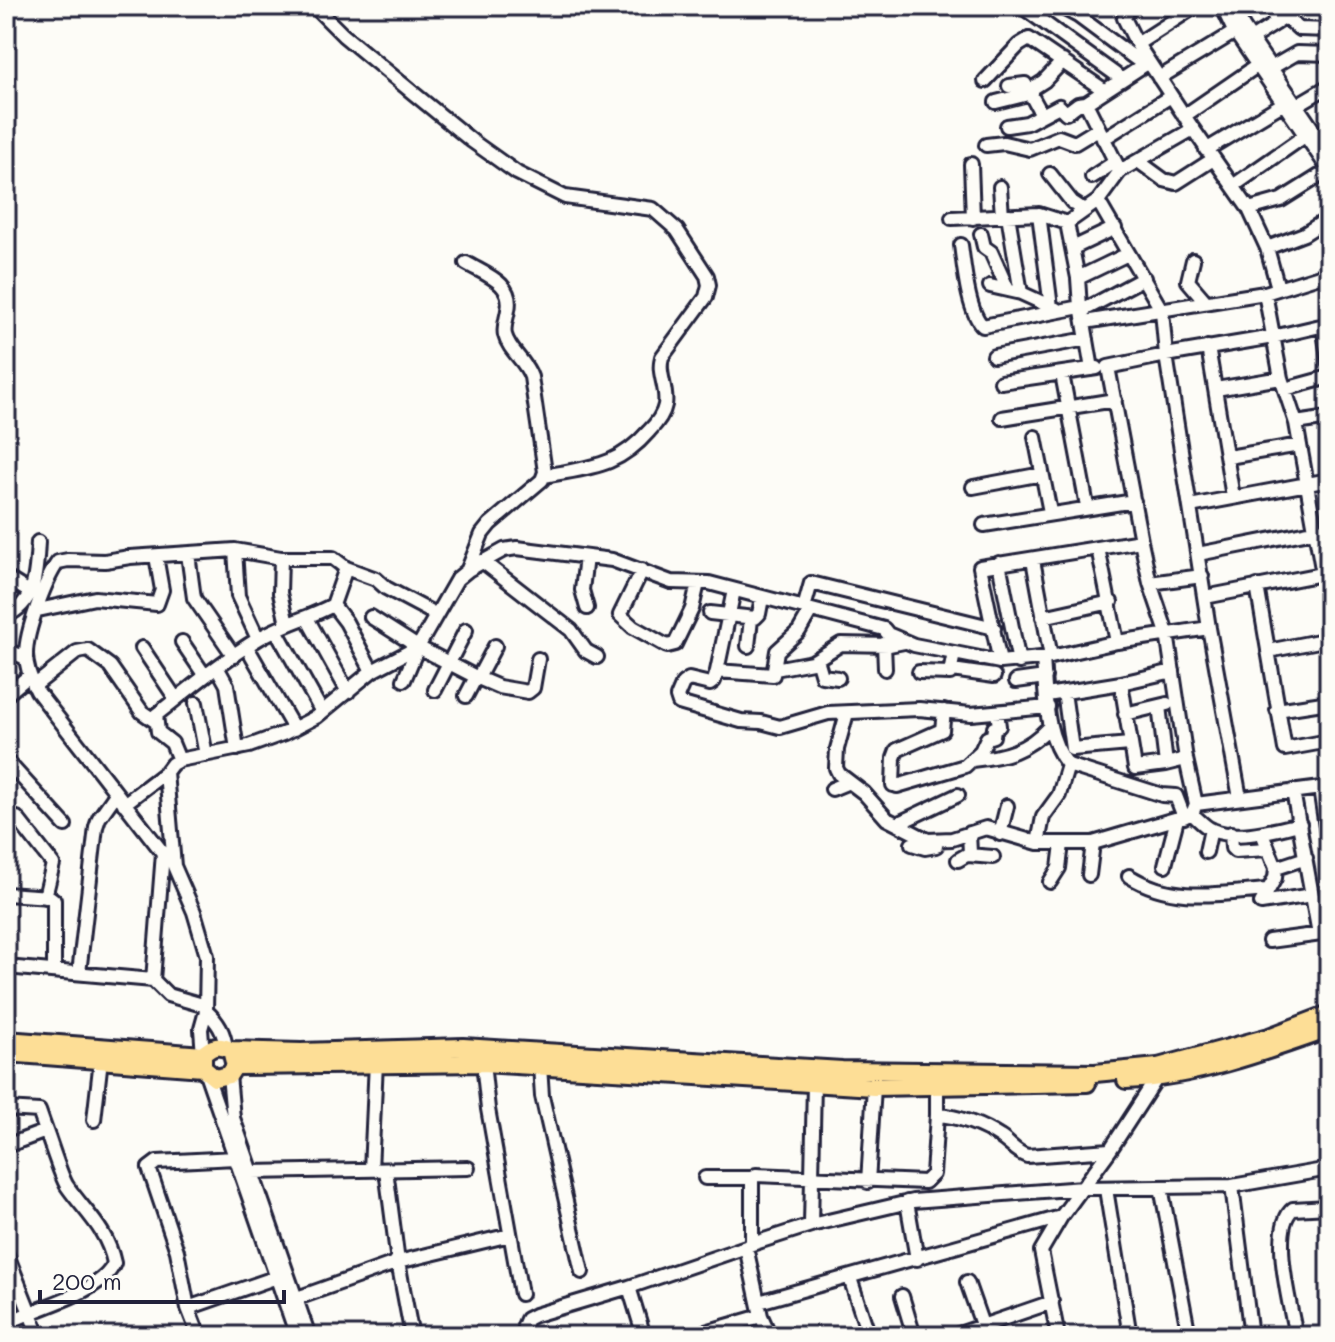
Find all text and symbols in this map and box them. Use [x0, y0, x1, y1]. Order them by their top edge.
scale bar [40, 1254, 284, 1304]
text: 200 m [52, 1265, 122, 1296]

